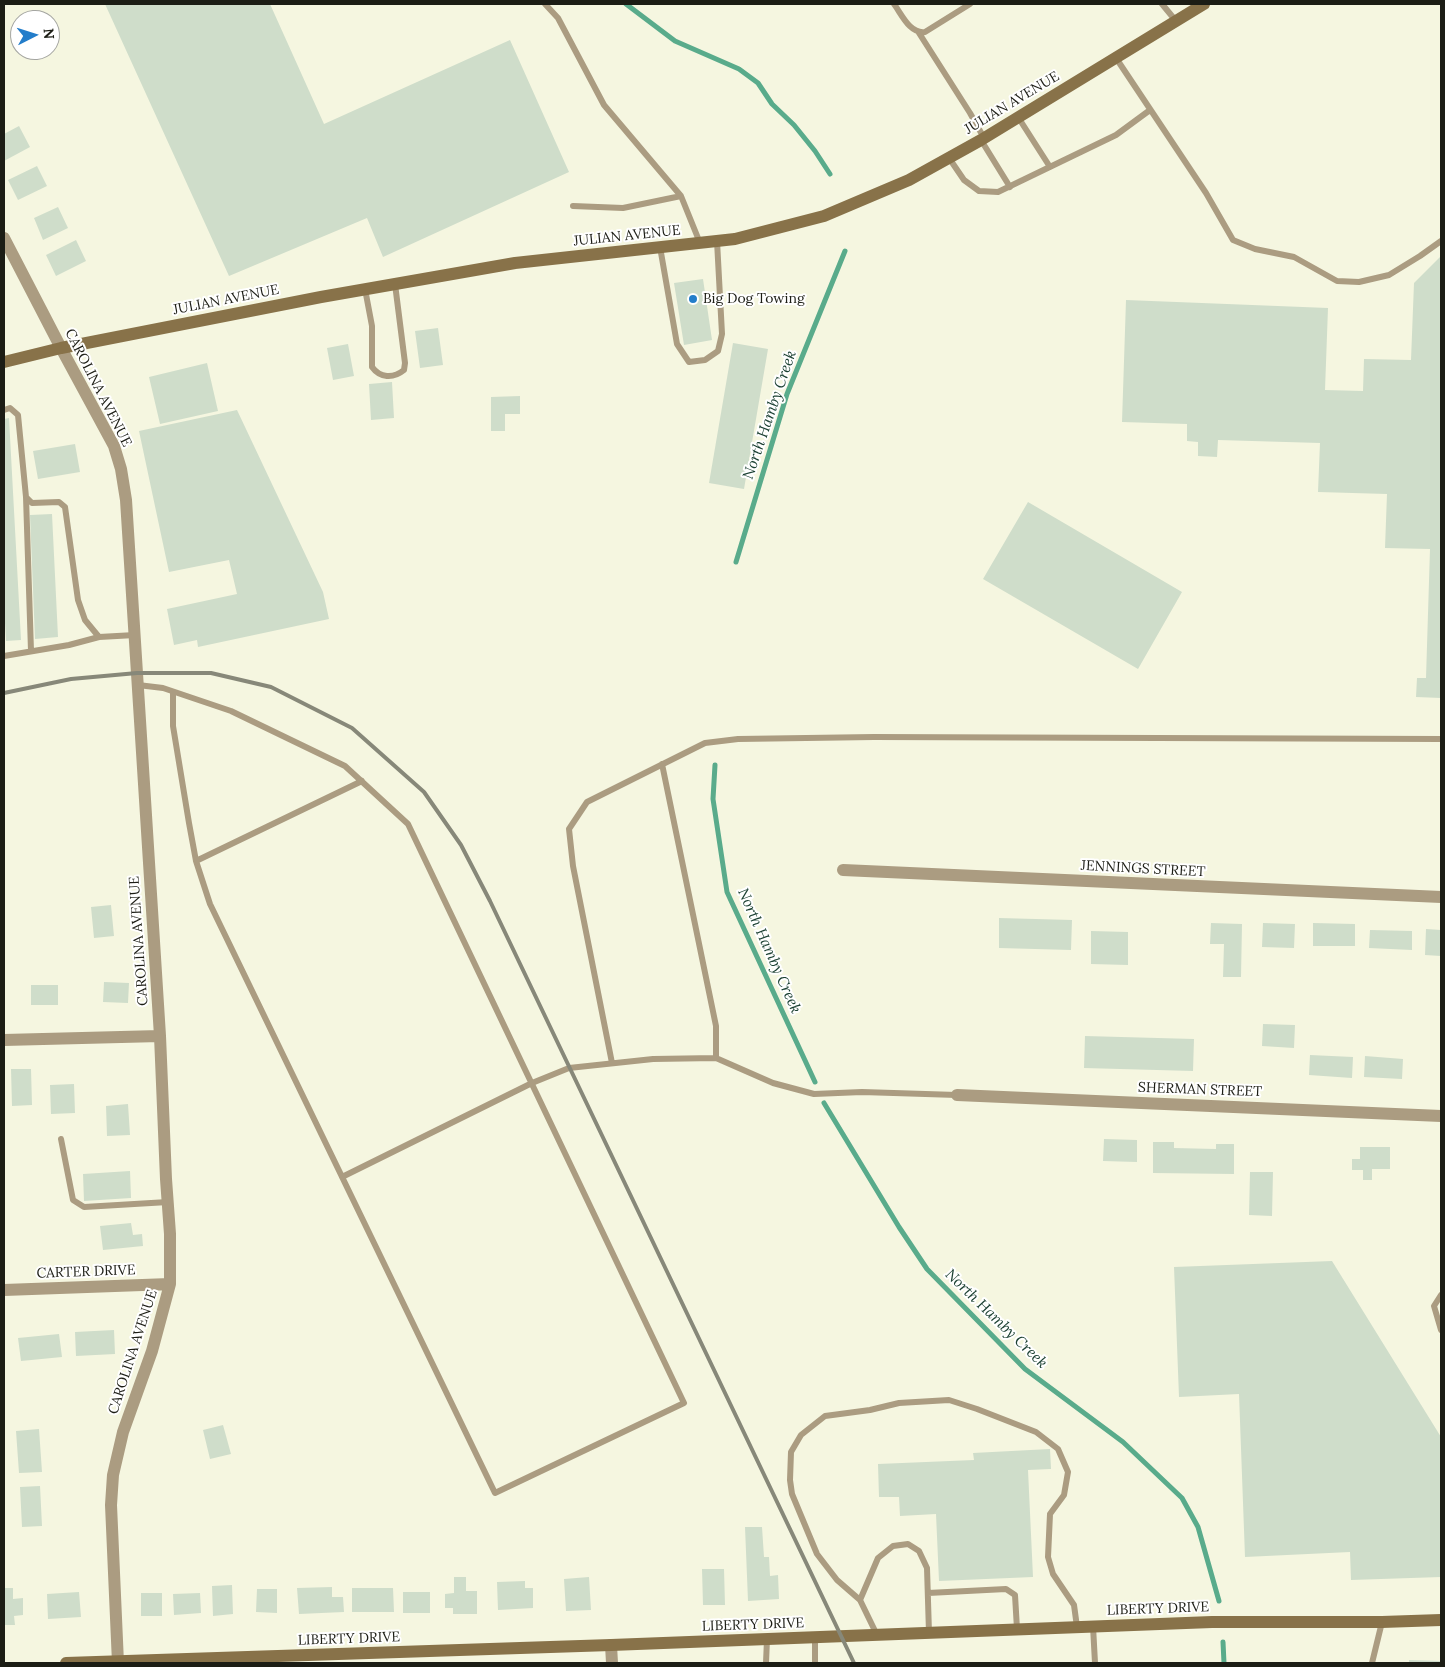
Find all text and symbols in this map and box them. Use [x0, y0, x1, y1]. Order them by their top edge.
north arrow [10, 10, 60, 60]
text: N [40, 28, 58, 40]
street label: JULIAN AVENUE [962, 68, 1062, 138]
street label: JULIAN AVENUE [573, 222, 681, 250]
street label: JULIAN AVENUE [172, 281, 280, 319]
place label: Big Dog Towing [703, 291, 805, 307]
marker: Big Dog Towing [687, 293, 699, 305]
street label: CAROLINA AVENUE [61, 326, 135, 450]
water label: North Hamby Creek [740, 348, 800, 482]
street label: JENNINGS STREET [1080, 857, 1206, 881]
street label: CAROLINA AVENUE [126, 876, 152, 1006]
water label: North Hamby Creek [733, 886, 805, 1016]
street label: SHERMAN STREET [1138, 1079, 1262, 1101]
street label: CARTER DRIVE [36, 1262, 136, 1282]
water label: North Hamby Creek [941, 1266, 1051, 1372]
street label: CAROLINA AVENUE [105, 1288, 161, 1416]
street label: LIBERTY DRIVE [1107, 1599, 1209, 1619]
street label: LIBERTY DRIVE [702, 1615, 804, 1635]
street label: LIBERTY DRIVE [298, 1629, 400, 1649]

